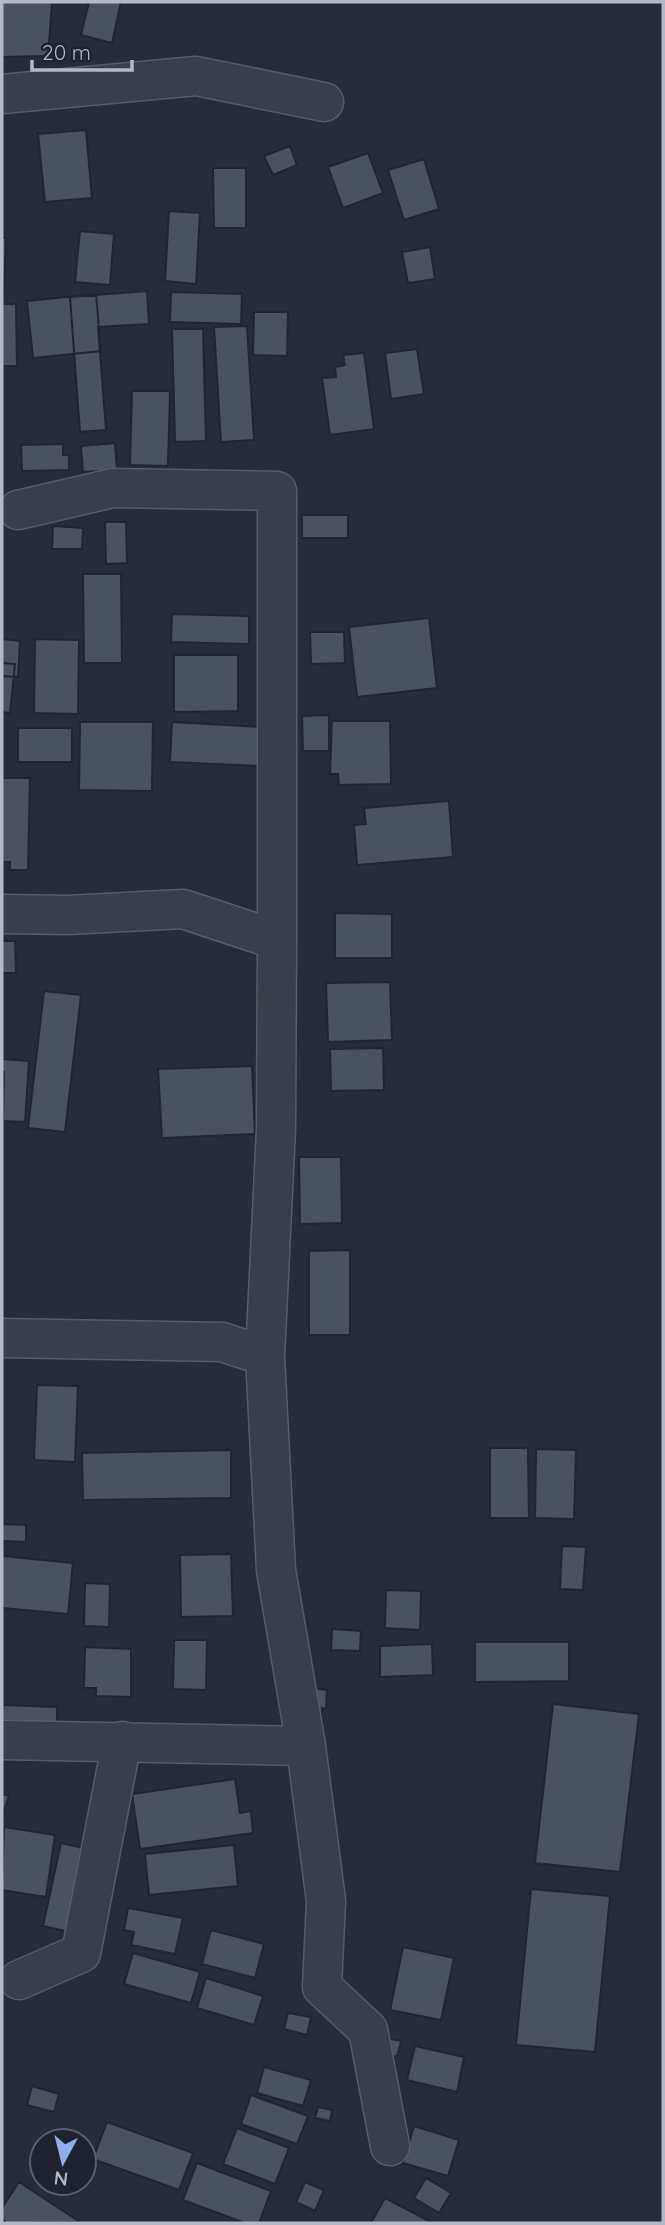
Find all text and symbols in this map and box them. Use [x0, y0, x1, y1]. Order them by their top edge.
scale bar [32, 28, 131, 72]
text: 20 m [42, 39, 91, 65]
north arrow [28, 2127, 98, 2197]
text: N [53, 2166, 69, 2192]

